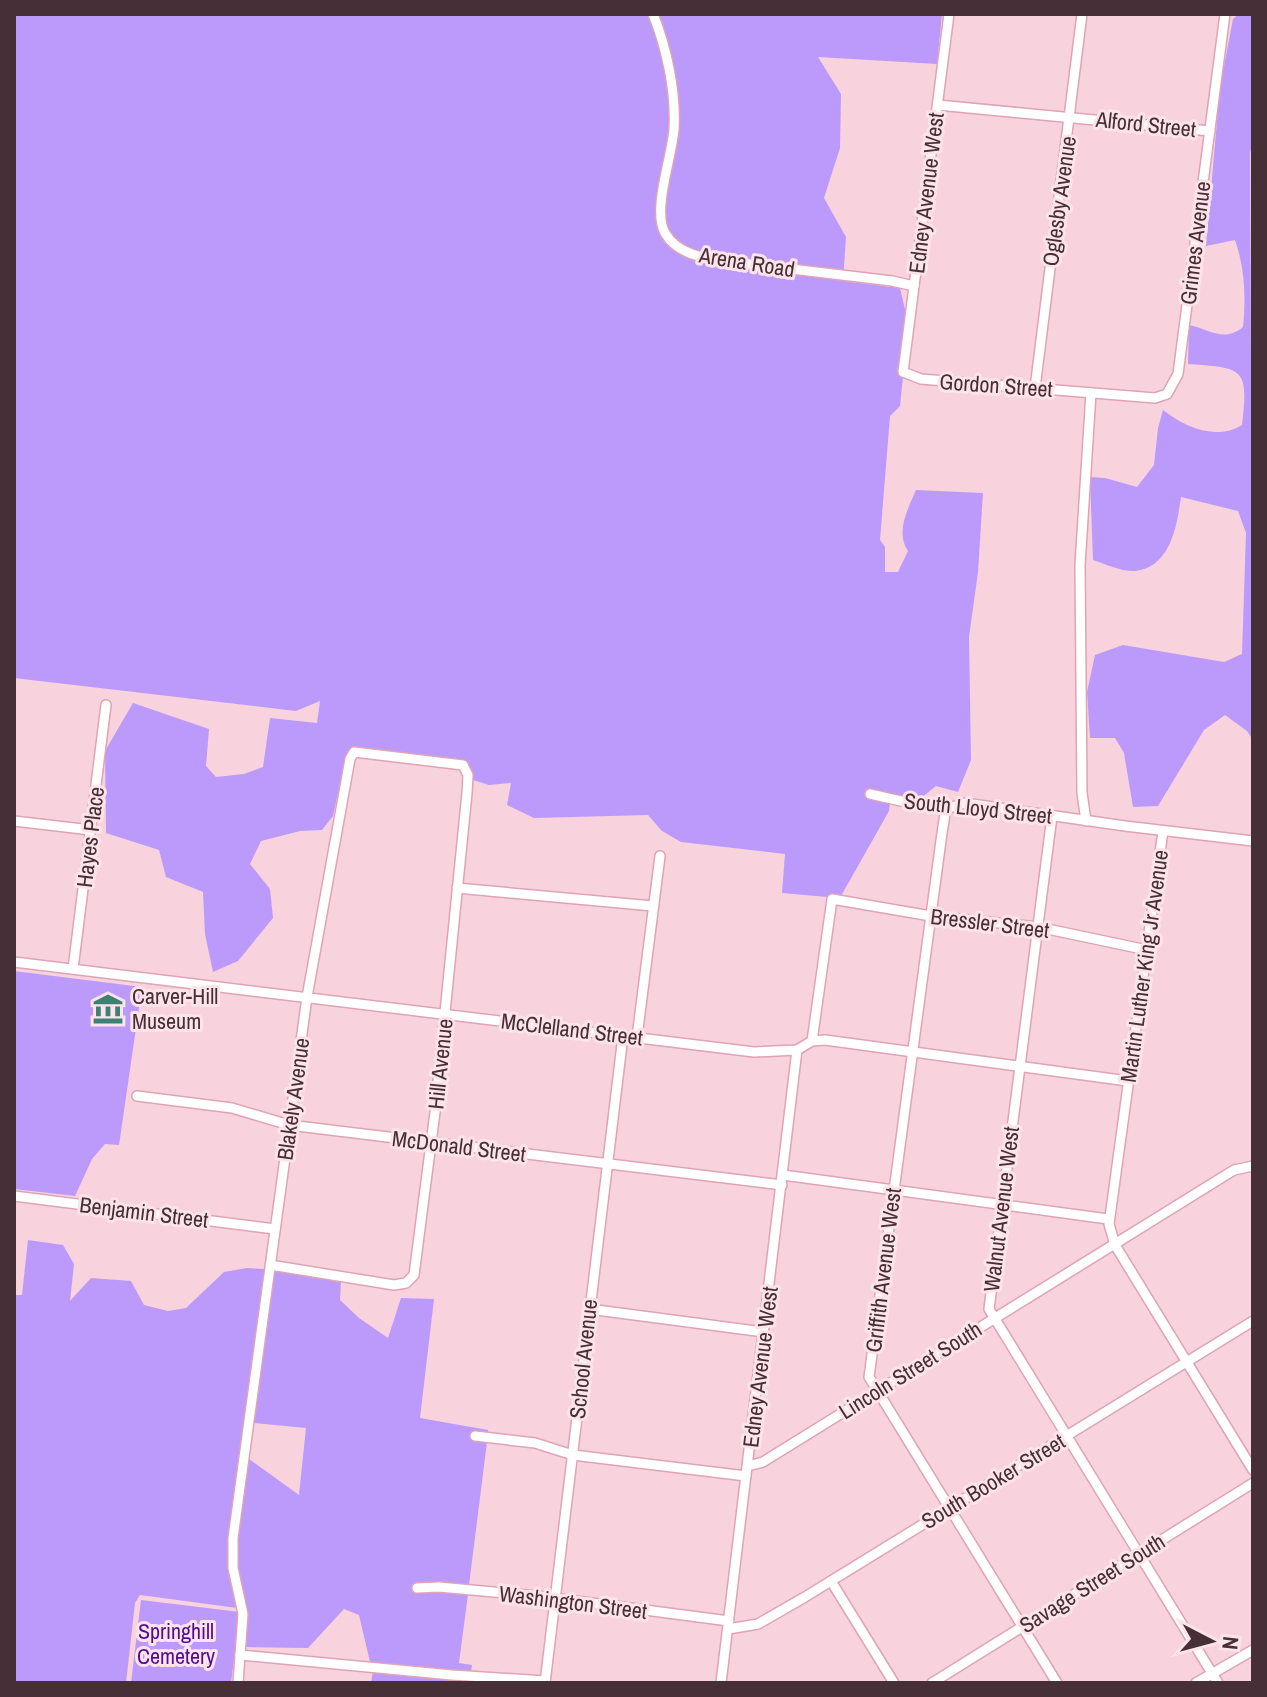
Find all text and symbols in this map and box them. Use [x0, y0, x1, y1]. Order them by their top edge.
street label: Alford Street [1094, 104, 1197, 144]
street label: Edney Avenue West [901, 111, 951, 275]
street label: Oglesby Avenue [1035, 134, 1083, 268]
street label: Grimes Avenue [1173, 180, 1217, 306]
street label: Arena Road [696, 239, 797, 284]
street label: Gordon Street [938, 366, 1054, 404]
street label: Hayes Place [69, 785, 111, 889]
street label: South Lloyd Street [903, 785, 1053, 831]
street label: Martin Luther King Jr Avenue [1113, 848, 1175, 1084]
street label: Bressler Street [929, 901, 1051, 945]
place label: Carver-Hill Museum [132, 981, 218, 1036]
museum icon: Carver-Hill Museum [91, 992, 125, 1026]
street label: McClelland Street [500, 1005, 644, 1053]
street label: Hill Avenue [420, 1017, 460, 1111]
street label: Blakely Avenue [270, 1036, 316, 1162]
street label: McDonald Street [390, 1123, 528, 1169]
street label: Walnut Avenue West [976, 1125, 1026, 1293]
street label: Griffith Avenue West [858, 1186, 908, 1354]
street label: Benjamin Street [78, 1189, 210, 1235]
street label: Edney Avenue West [735, 1285, 785, 1449]
street label: School Avenue [562, 1298, 604, 1420]
street label: Lincoln Street South [833, 1314, 987, 1426]
street label: South Booker Street [916, 1426, 1070, 1536]
street label: Savage Street South [1013, 1526, 1171, 1640]
street label: Washington Street [497, 1578, 649, 1626]
north arrow [1171, 1601, 1251, 1681]
park label: Springhill Cemetery [137, 1616, 215, 1671]
text: N [1215, 1635, 1246, 1651]

